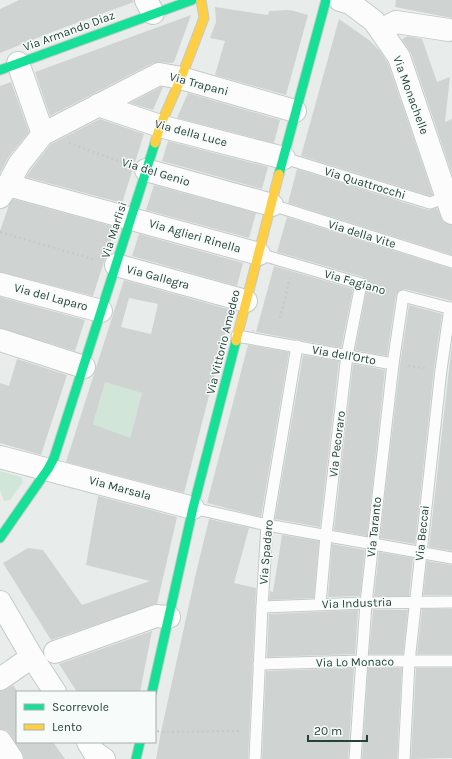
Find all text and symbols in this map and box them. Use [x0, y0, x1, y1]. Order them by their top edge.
street label: Via Armando Diaz [21, 8, 117, 54]
street label: Via Monachelle [390, 54, 432, 136]
street label: Via Trapani [168, 69, 230, 99]
street label: Via della Luce [153, 117, 229, 149]
street label: Via del Genio [120, 155, 192, 189]
street label: Via Quattrocchi [322, 164, 408, 202]
street label: Via Marfisi [98, 200, 130, 260]
street label: Via Aglieri Rinella [147, 216, 243, 256]
street label: Via della Vite [326, 217, 398, 251]
street label: Via Gallegra [125, 262, 191, 292]
street label: Via Fagiano [323, 267, 387, 297]
street label: Via del Laparo [12, 280, 90, 314]
street label: Via Vittorio Amedeo [203, 288, 243, 396]
street label: Via dell'Orto [311, 343, 377, 367]
street label: Via Pecoraro [326, 410, 348, 478]
street label: Via Marsala [87, 473, 153, 503]
street label: Via Taranto [364, 496, 384, 558]
street label: Via Beccai [412, 504, 432, 562]
street label: Via Spadaro [256, 519, 276, 585]
street label: Via Industria [322, 595, 392, 611]
street label: Via Lo Monaco [316, 654, 394, 670]
legend [16, 691, 156, 743]
text: Scorrevole [52, 700, 109, 714]
scale bar [308, 717, 367, 743]
text: Lento [52, 720, 82, 734]
text: 20 m [314, 724, 342, 738]

